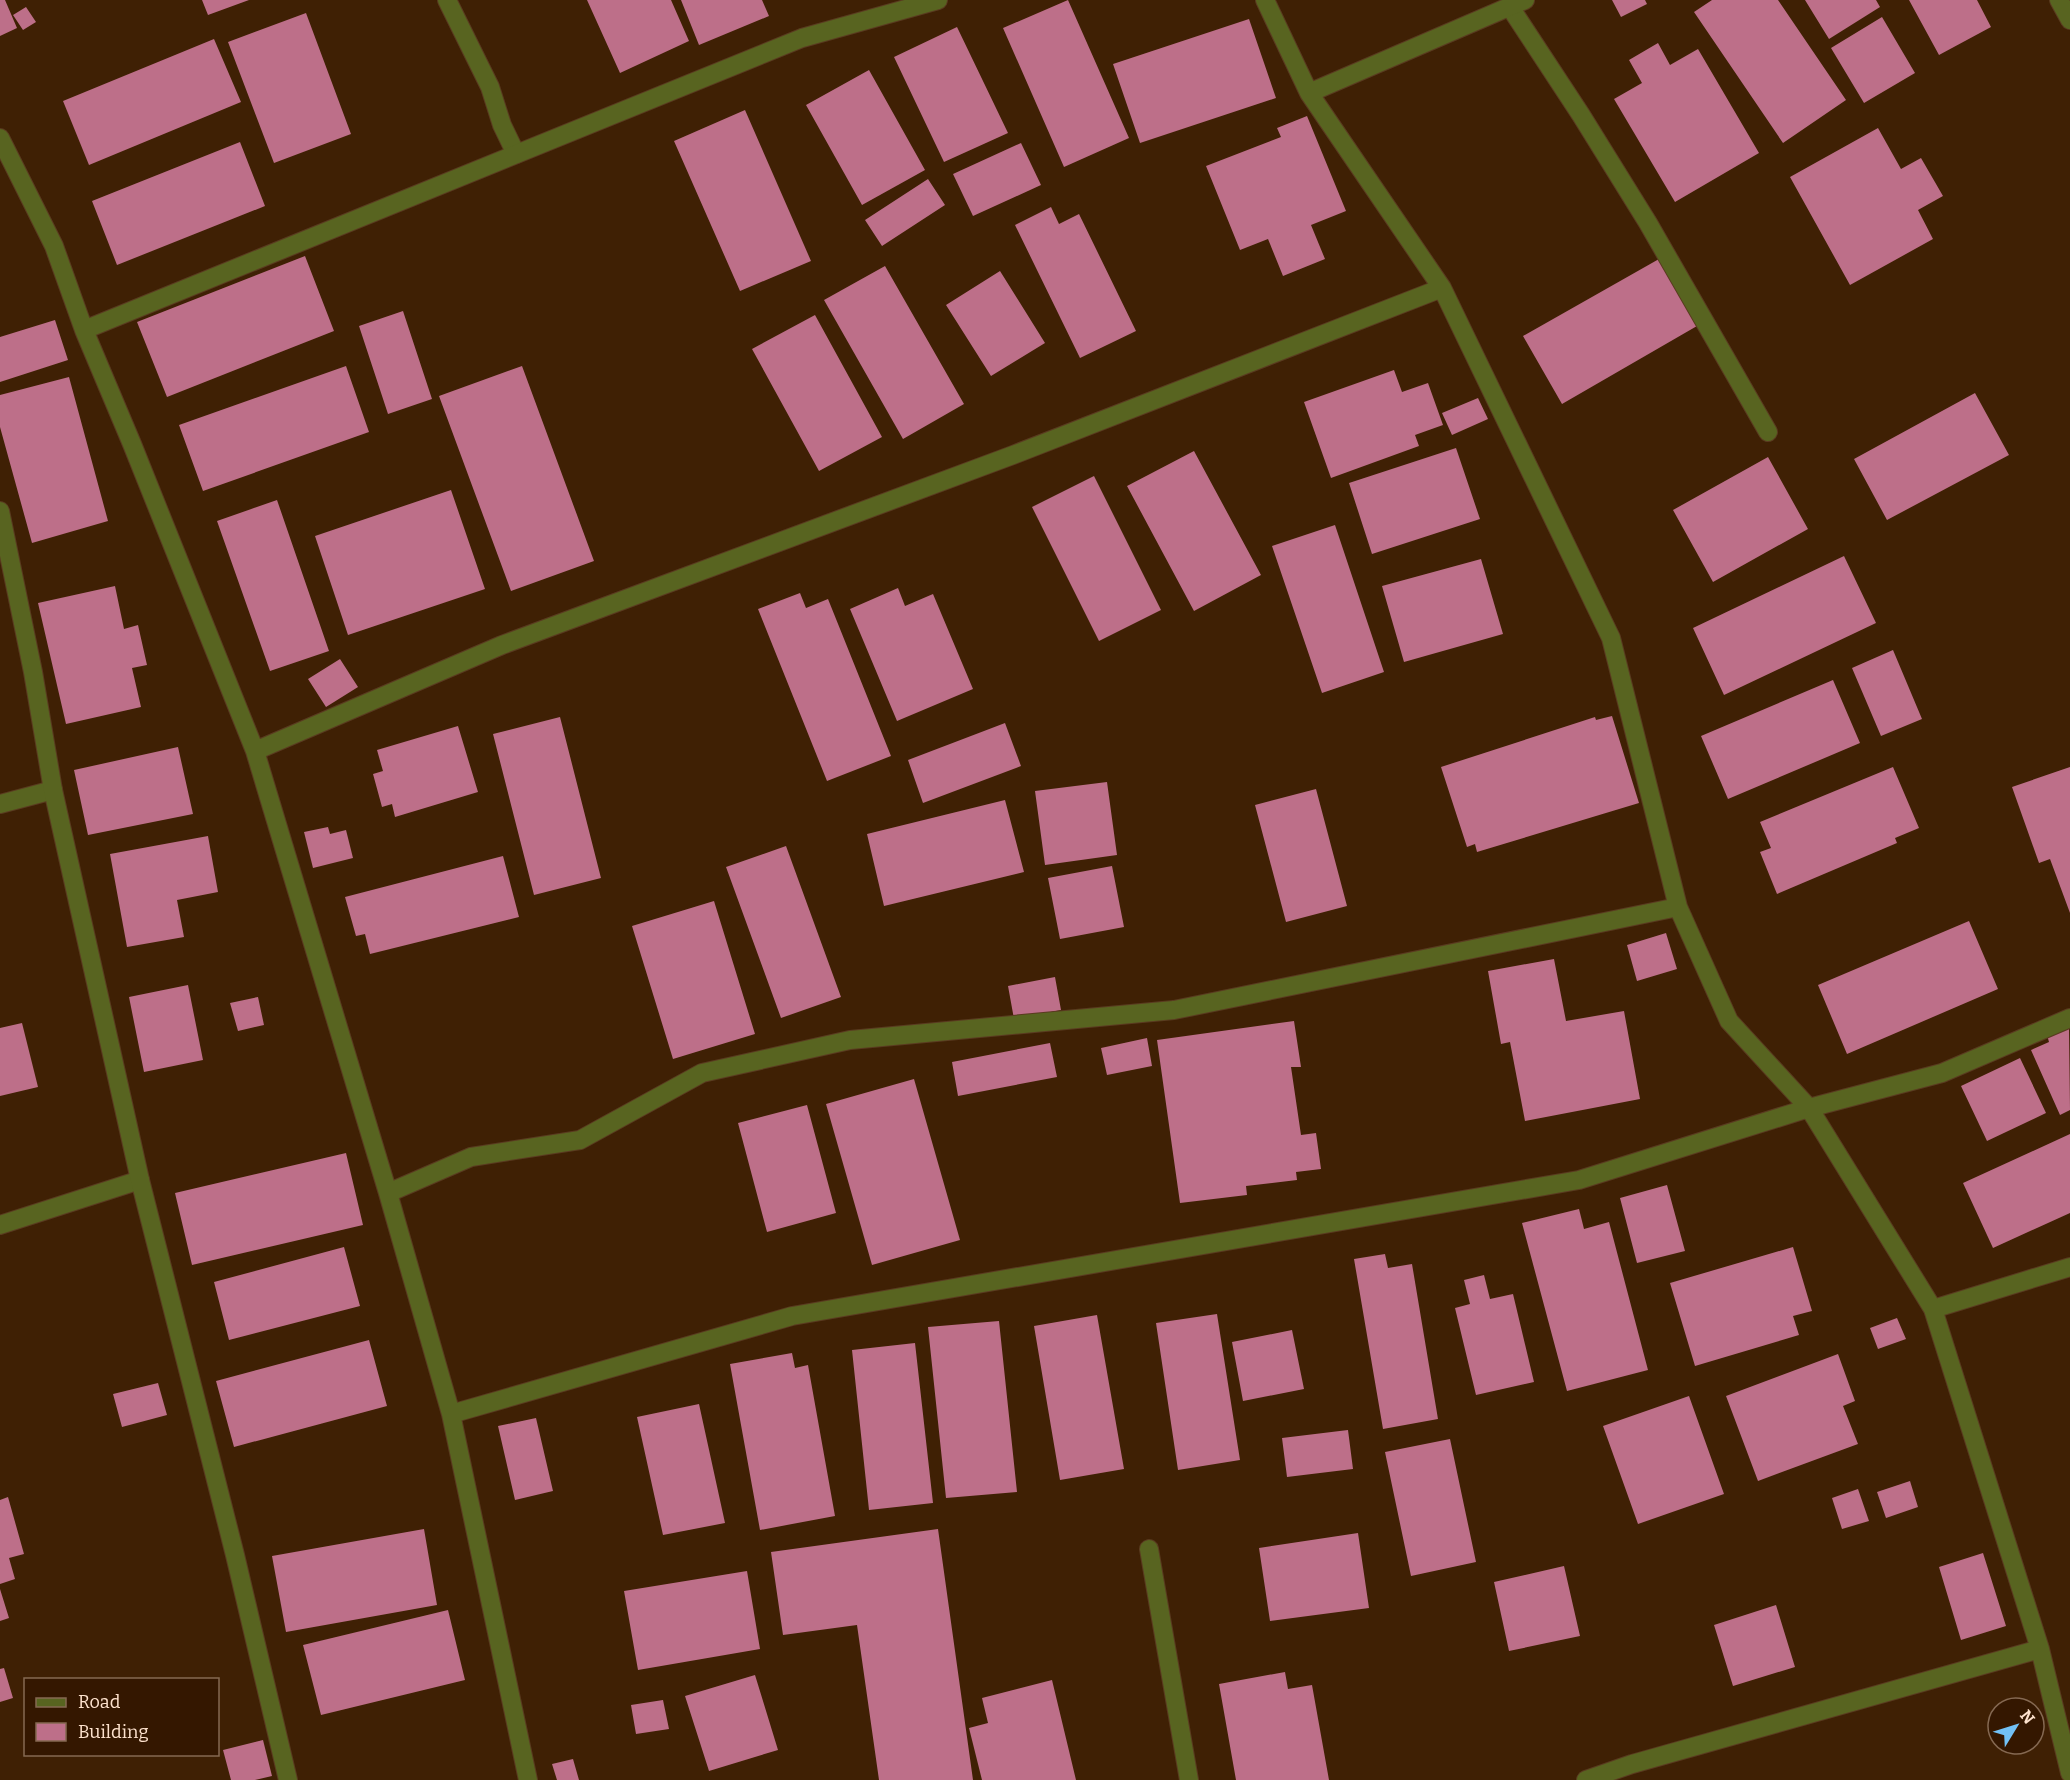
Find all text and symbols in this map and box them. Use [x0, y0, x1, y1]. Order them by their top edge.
legend [24, 1678, 219, 1756]
text: Road [78, 1691, 121, 1713]
north arrow [1986, 1696, 2046, 1756]
text: N [2016, 1706, 2039, 1728]
text: Building [78, 1721, 149, 1743]

